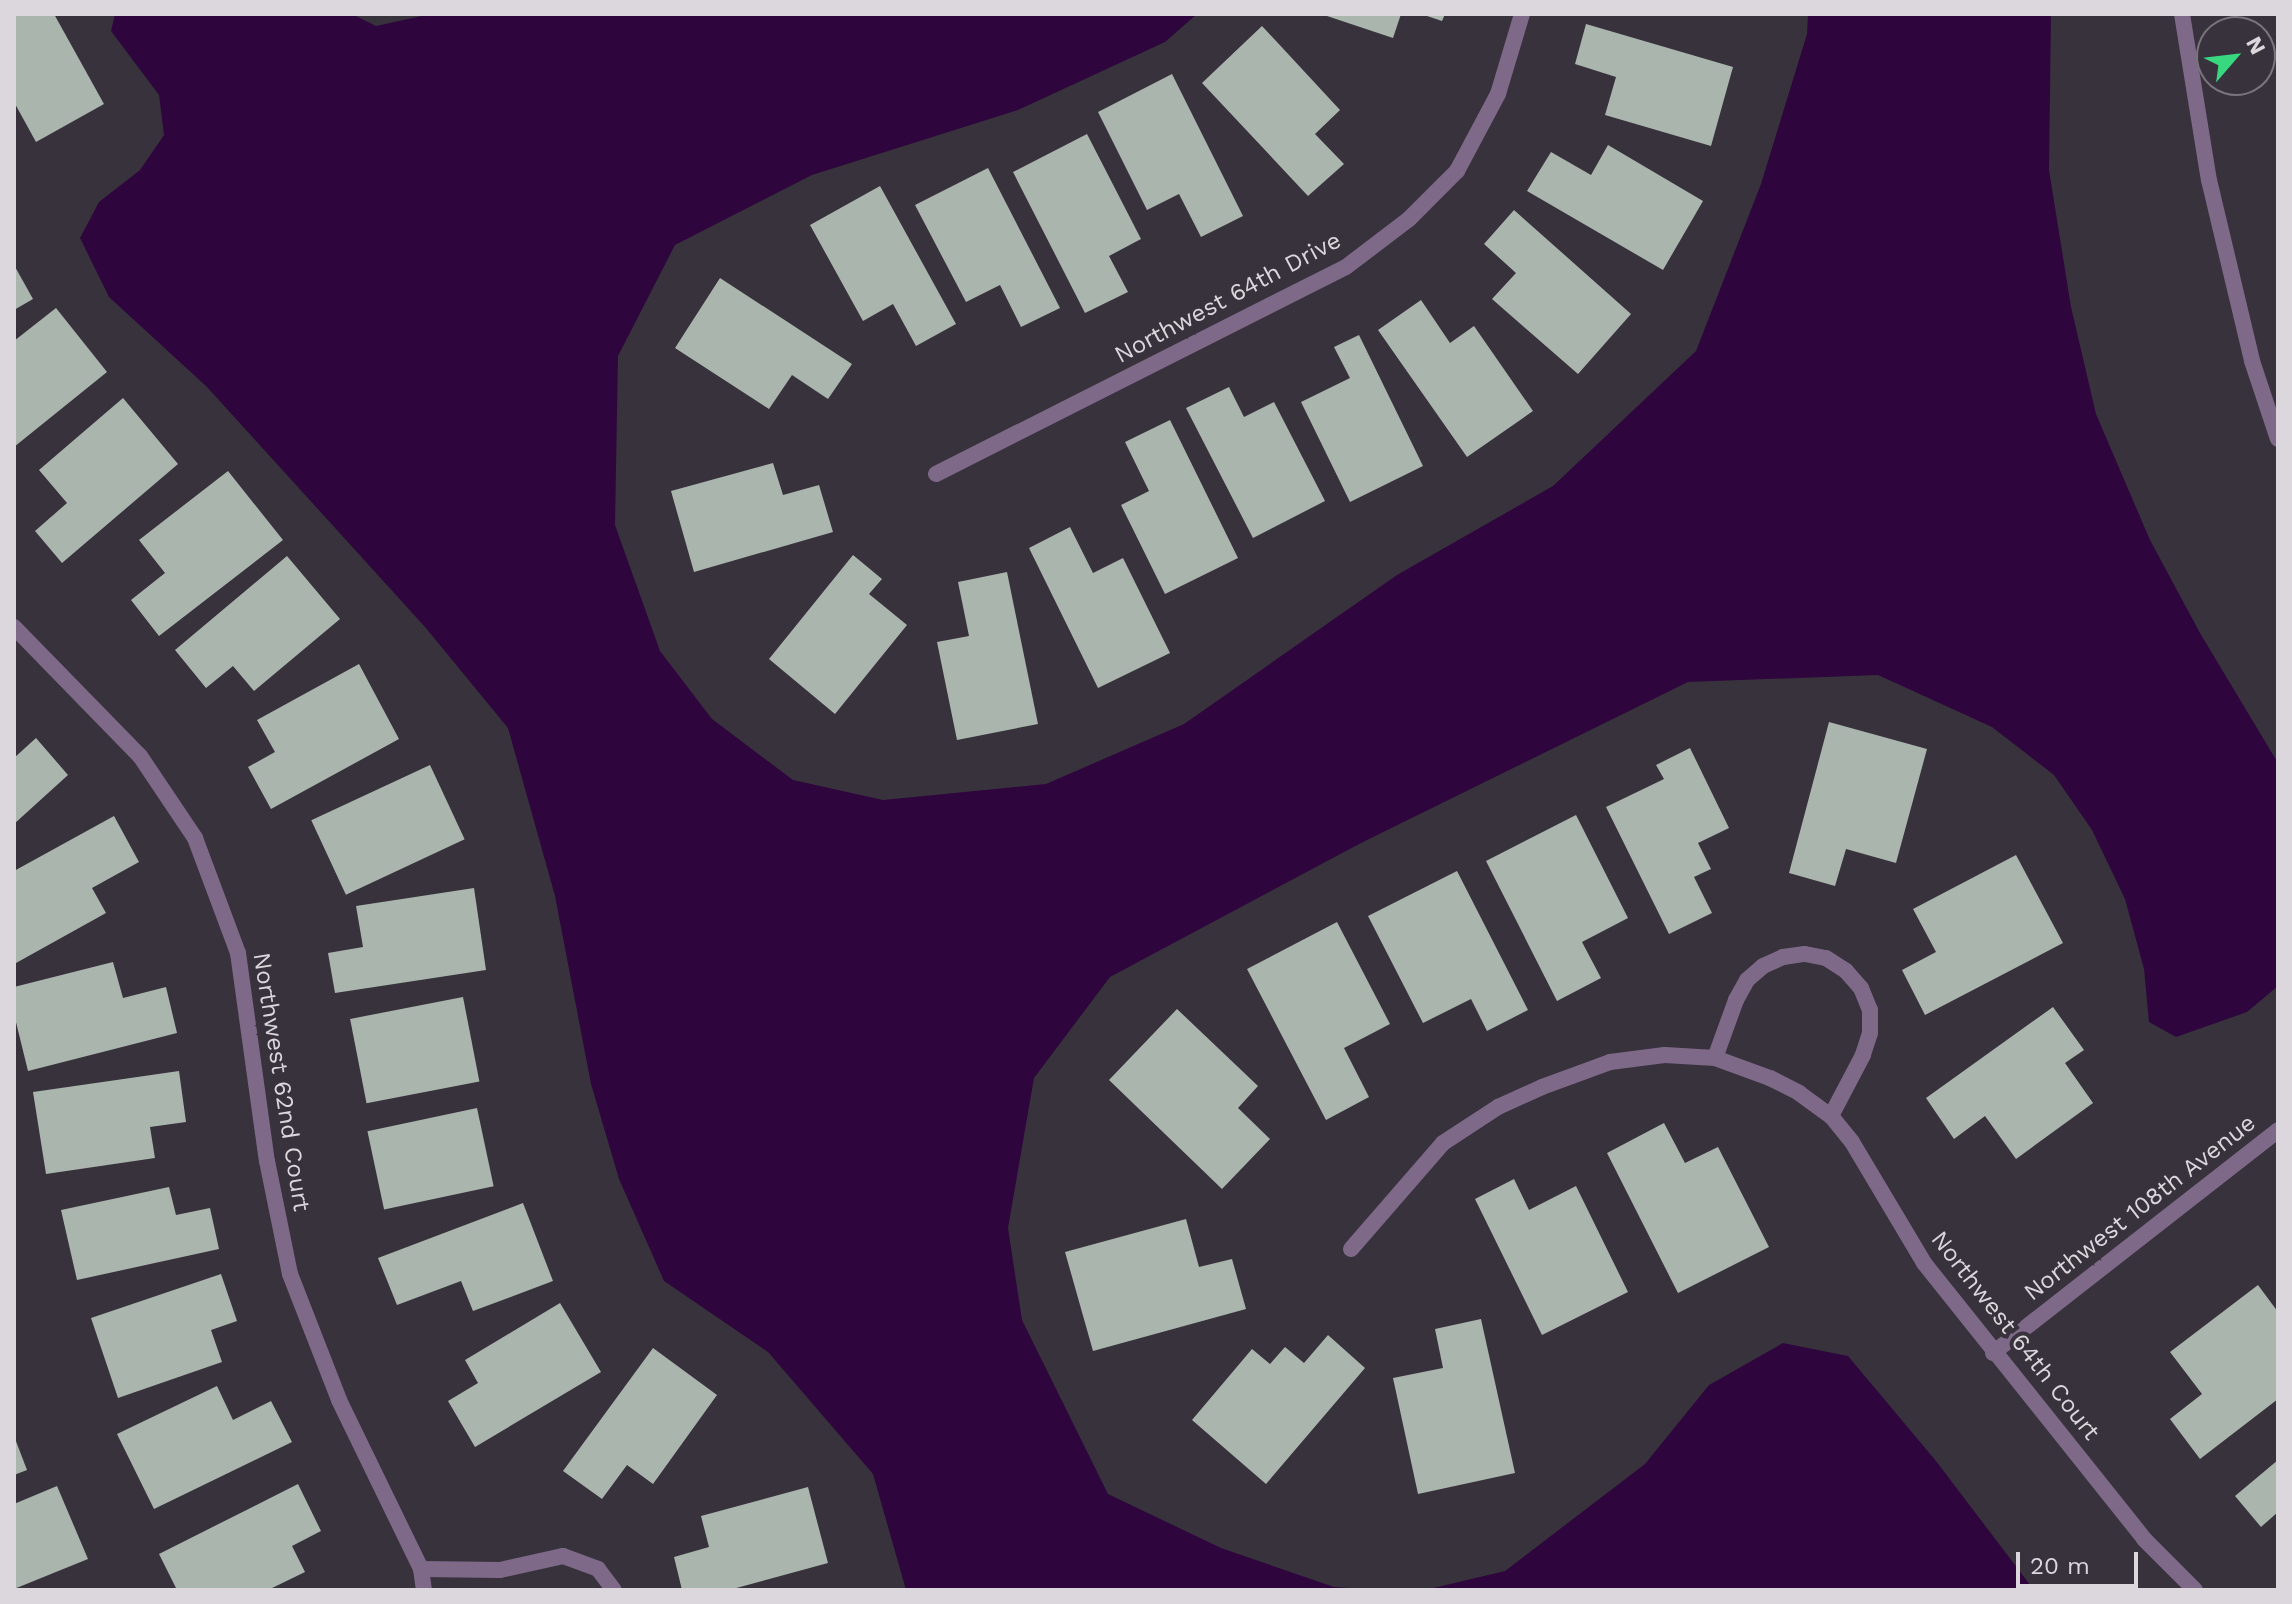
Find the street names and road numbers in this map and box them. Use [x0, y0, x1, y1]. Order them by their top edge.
street label: Northwest 64th Drive [1110, 226, 1346, 370]
street label: Northwest 62nd Court [246, 951, 316, 1213]
street label: Northwest 108th Avenue [2018, 1108, 2262, 1308]
street label: Northwest 64th Court [1924, 1226, 2106, 1446]

